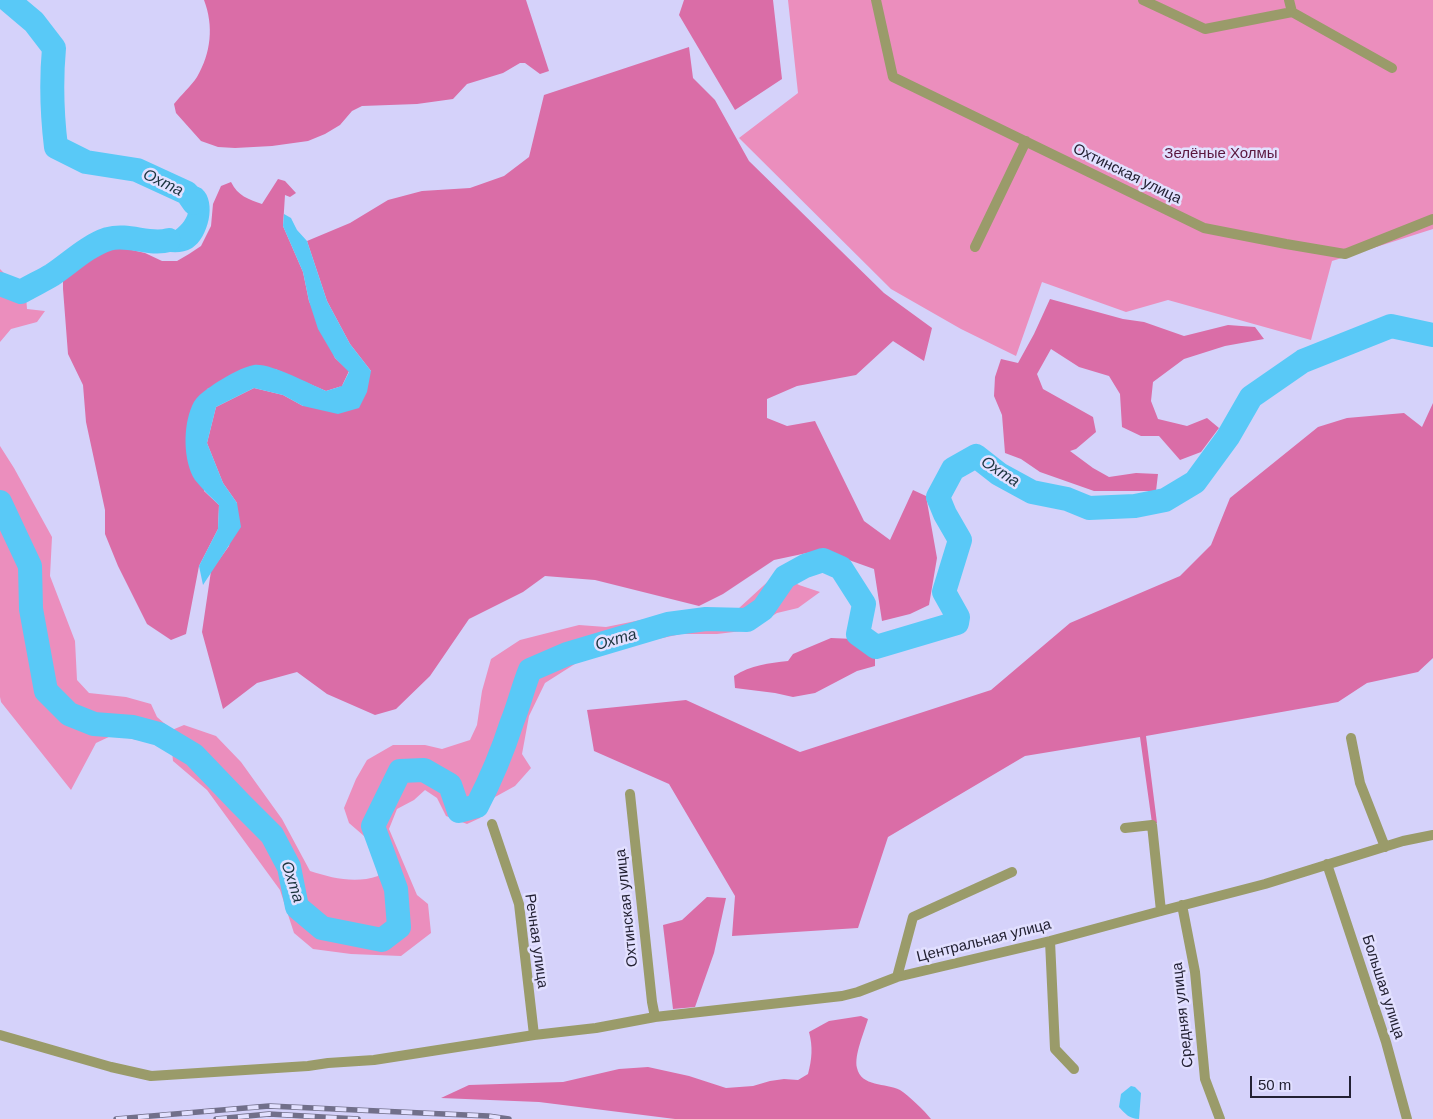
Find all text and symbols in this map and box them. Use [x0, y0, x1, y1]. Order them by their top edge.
street label: Охтинская улица [1070, 140, 1184, 208]
park label: Зелёные Холмы [1164, 145, 1278, 163]
water label: Охта [140, 165, 186, 201]
water label: Охта [977, 452, 1023, 492]
water label: Охта [593, 625, 639, 655]
street label: Охтинская улица [612, 848, 642, 968]
water label: Охта [276, 859, 308, 905]
street label: Речная улица [520, 893, 552, 989]
street label: Центральная улица [915, 916, 1053, 966]
street label: Большая улица [1358, 933, 1408, 1041]
street label: Средняя улица [1169, 961, 1197, 1069]
scale bar [1253, 1066, 1354, 1098]
text: 50 m [1258, 1076, 1291, 1093]

